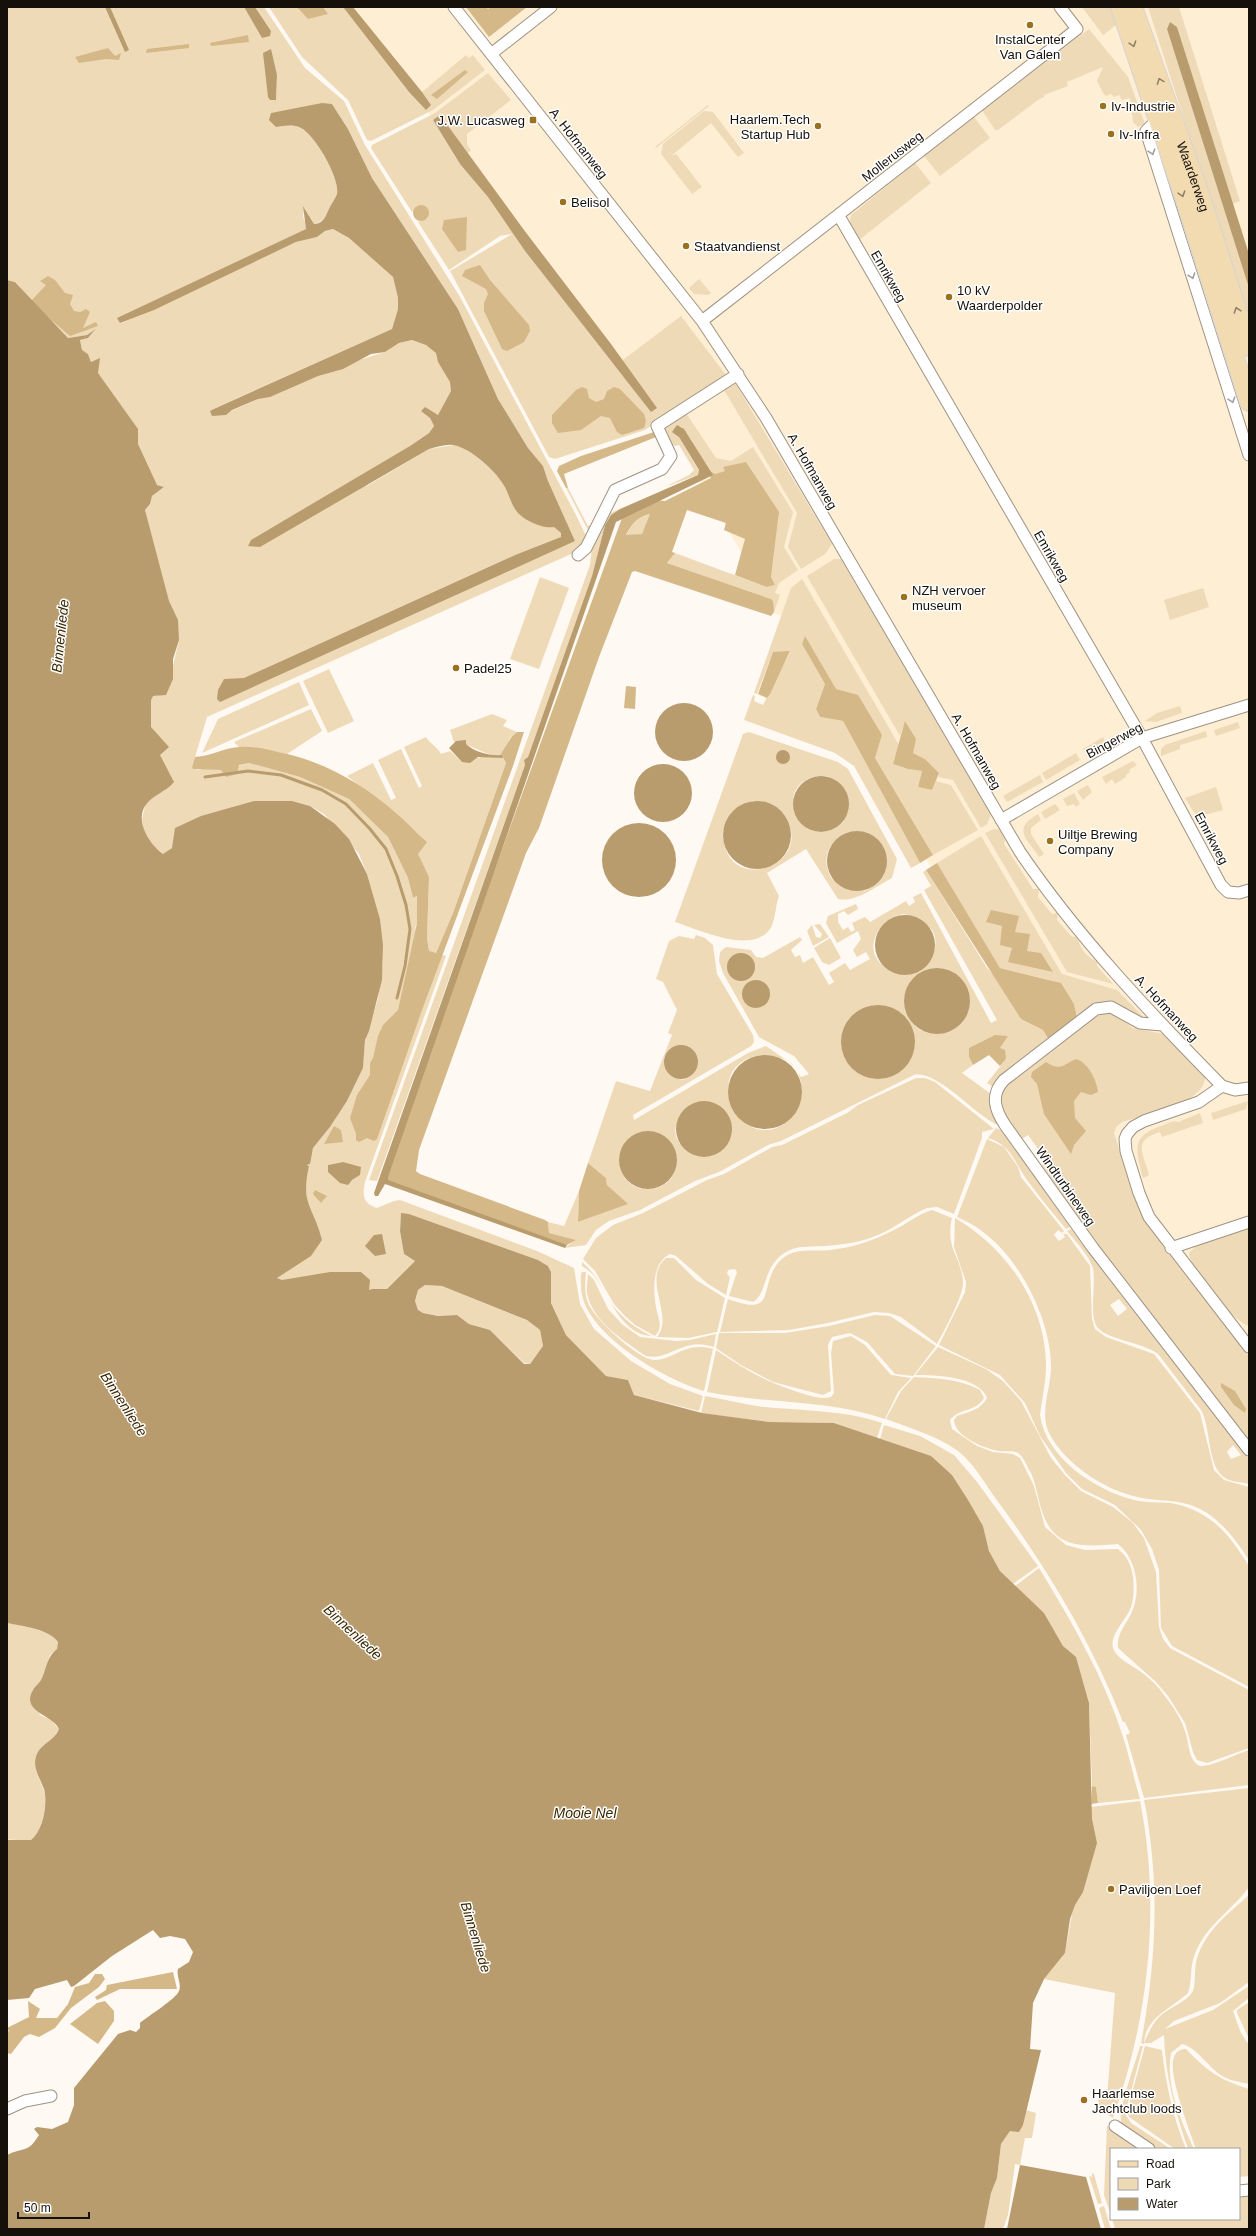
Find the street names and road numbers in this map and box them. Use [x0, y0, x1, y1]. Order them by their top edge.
street label: A. Hofmanweg [546, 105, 611, 182]
street label: Mollerusweg [859, 128, 926, 185]
street label: Waarderweg [1174, 140, 1212, 214]
street label: Emrikweg [868, 248, 909, 305]
street label: A. Hofmanweg [785, 431, 840, 512]
street label: Emrikweg [1031, 528, 1072, 585]
street label: A. Hofmanweg [949, 711, 1004, 792]
street label: Bingerweg [1084, 719, 1145, 761]
street label: Emrikweg [1192, 810, 1232, 867]
street label: A. Hofmanweg [1132, 972, 1201, 1045]
street label: Windturbineweg [1033, 1144, 1098, 1229]

